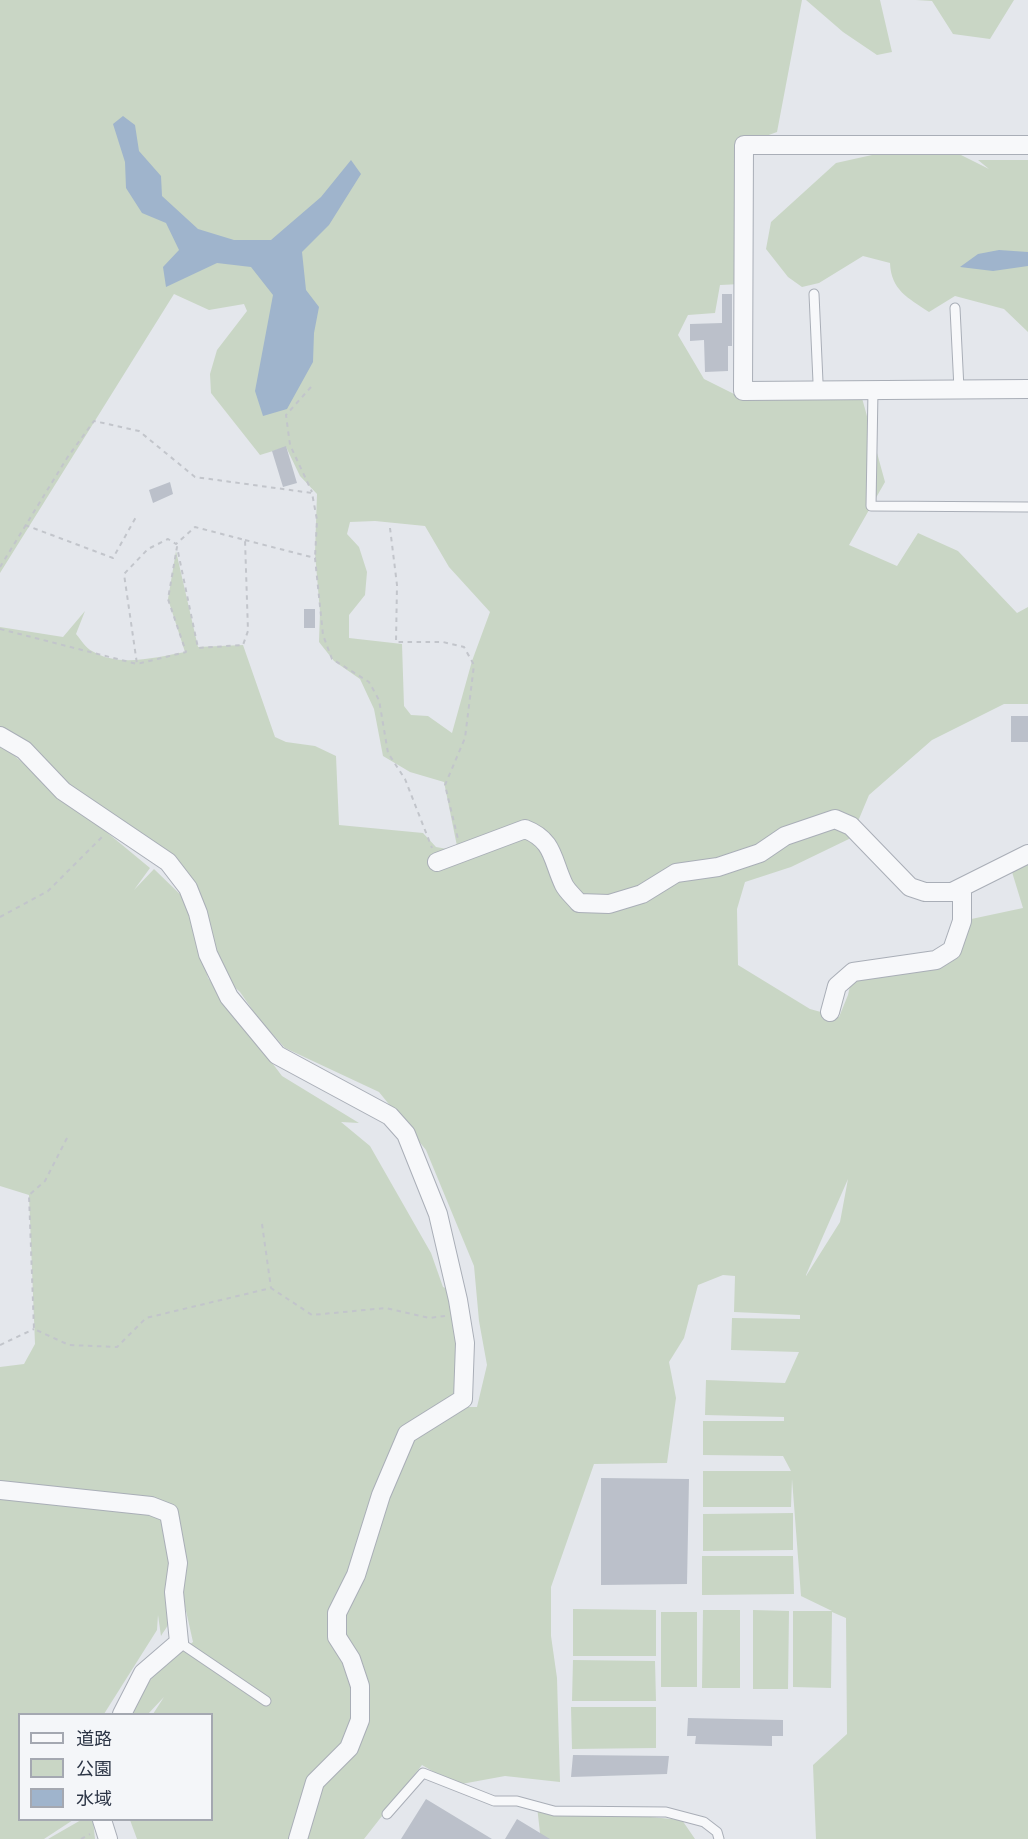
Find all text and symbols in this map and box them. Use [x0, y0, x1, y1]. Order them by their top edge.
legend [18, 1713, 213, 1821]
text: 道路 [76, 1725, 112, 1752]
text: 公園 [76, 1755, 112, 1782]
text: 水域 [76, 1785, 112, 1812]

